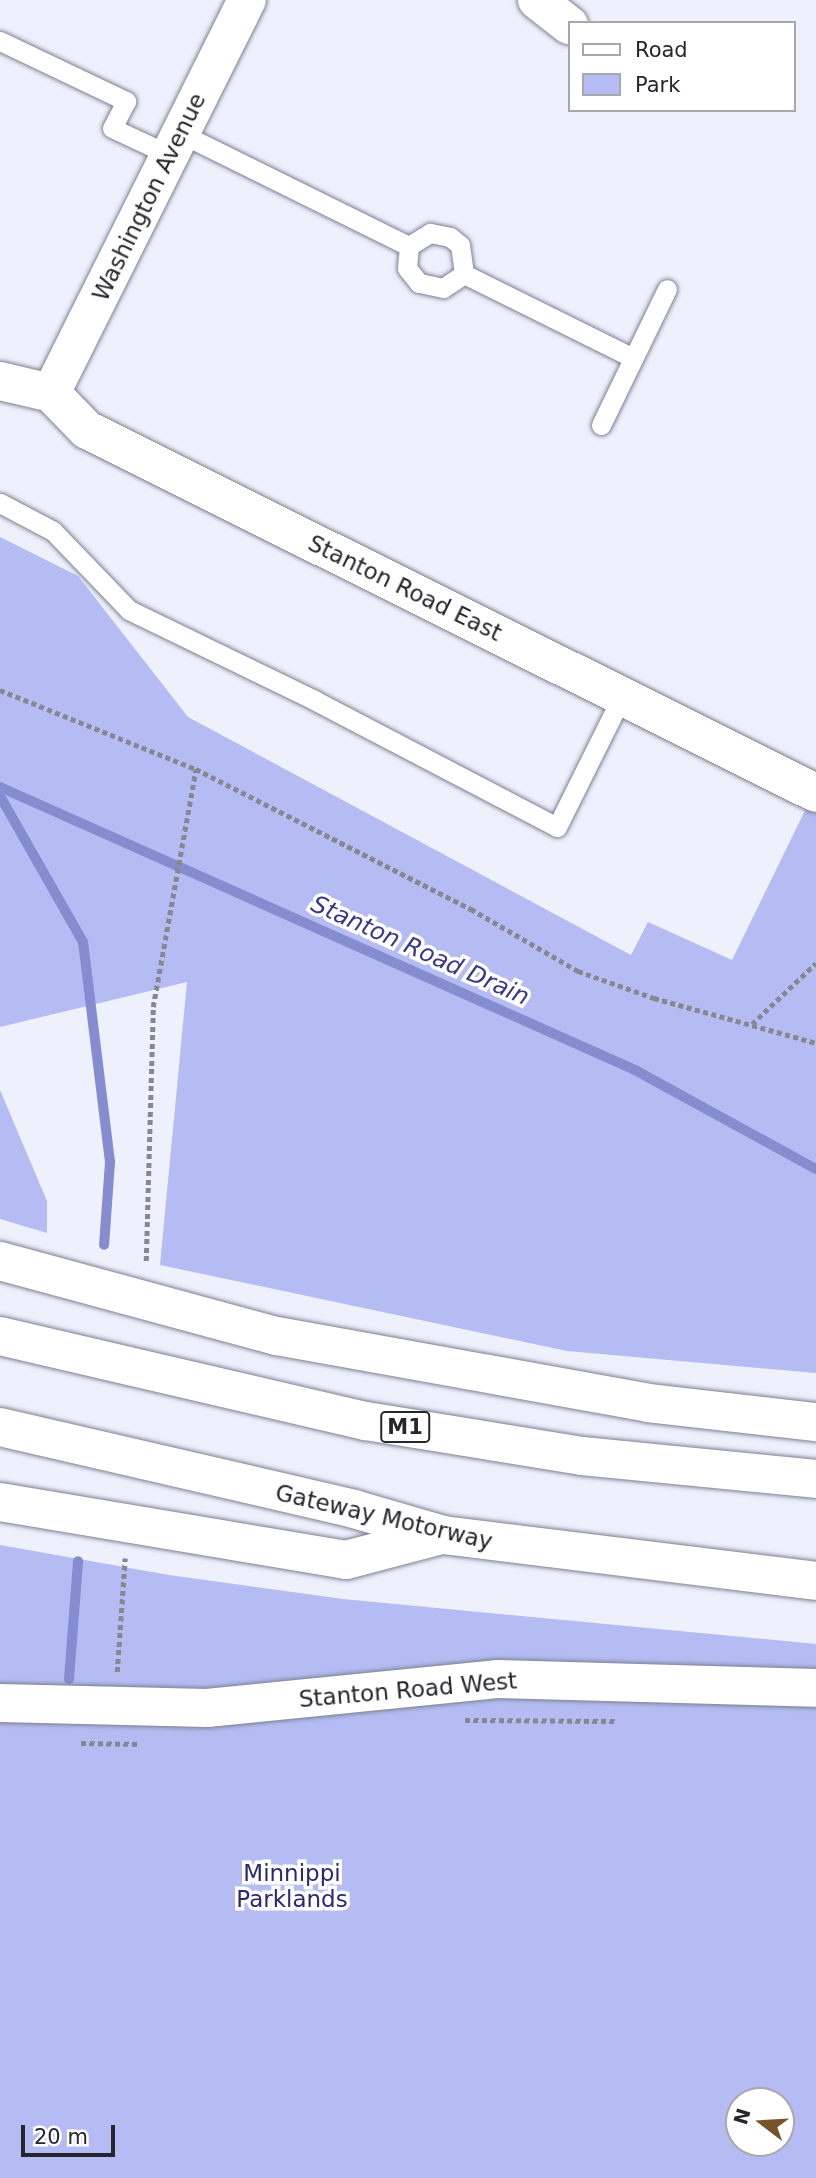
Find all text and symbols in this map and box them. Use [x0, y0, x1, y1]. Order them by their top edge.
legend [568, 21, 795, 112]
text: Road [635, 38, 688, 62]
text: Park [635, 73, 680, 97]
street label: Washington Avenue [87, 89, 211, 305]
street label: Stanton Road East [304, 529, 506, 647]
water label: Stanton Road Drain [307, 890, 533, 1012]
road number: M1 [379, 1410, 431, 1444]
street label: Gateway Motorway [273, 1479, 495, 1555]
street label: Stanton Road West [298, 1667, 518, 1713]
park label: Minnippi Parklands [236, 1859, 348, 1913]
north arrow [725, 2087, 795, 2157]
text: N [729, 2106, 755, 2127]
scale bar [24, 2112, 119, 2156]
text: 20 m [34, 2125, 88, 2149]

